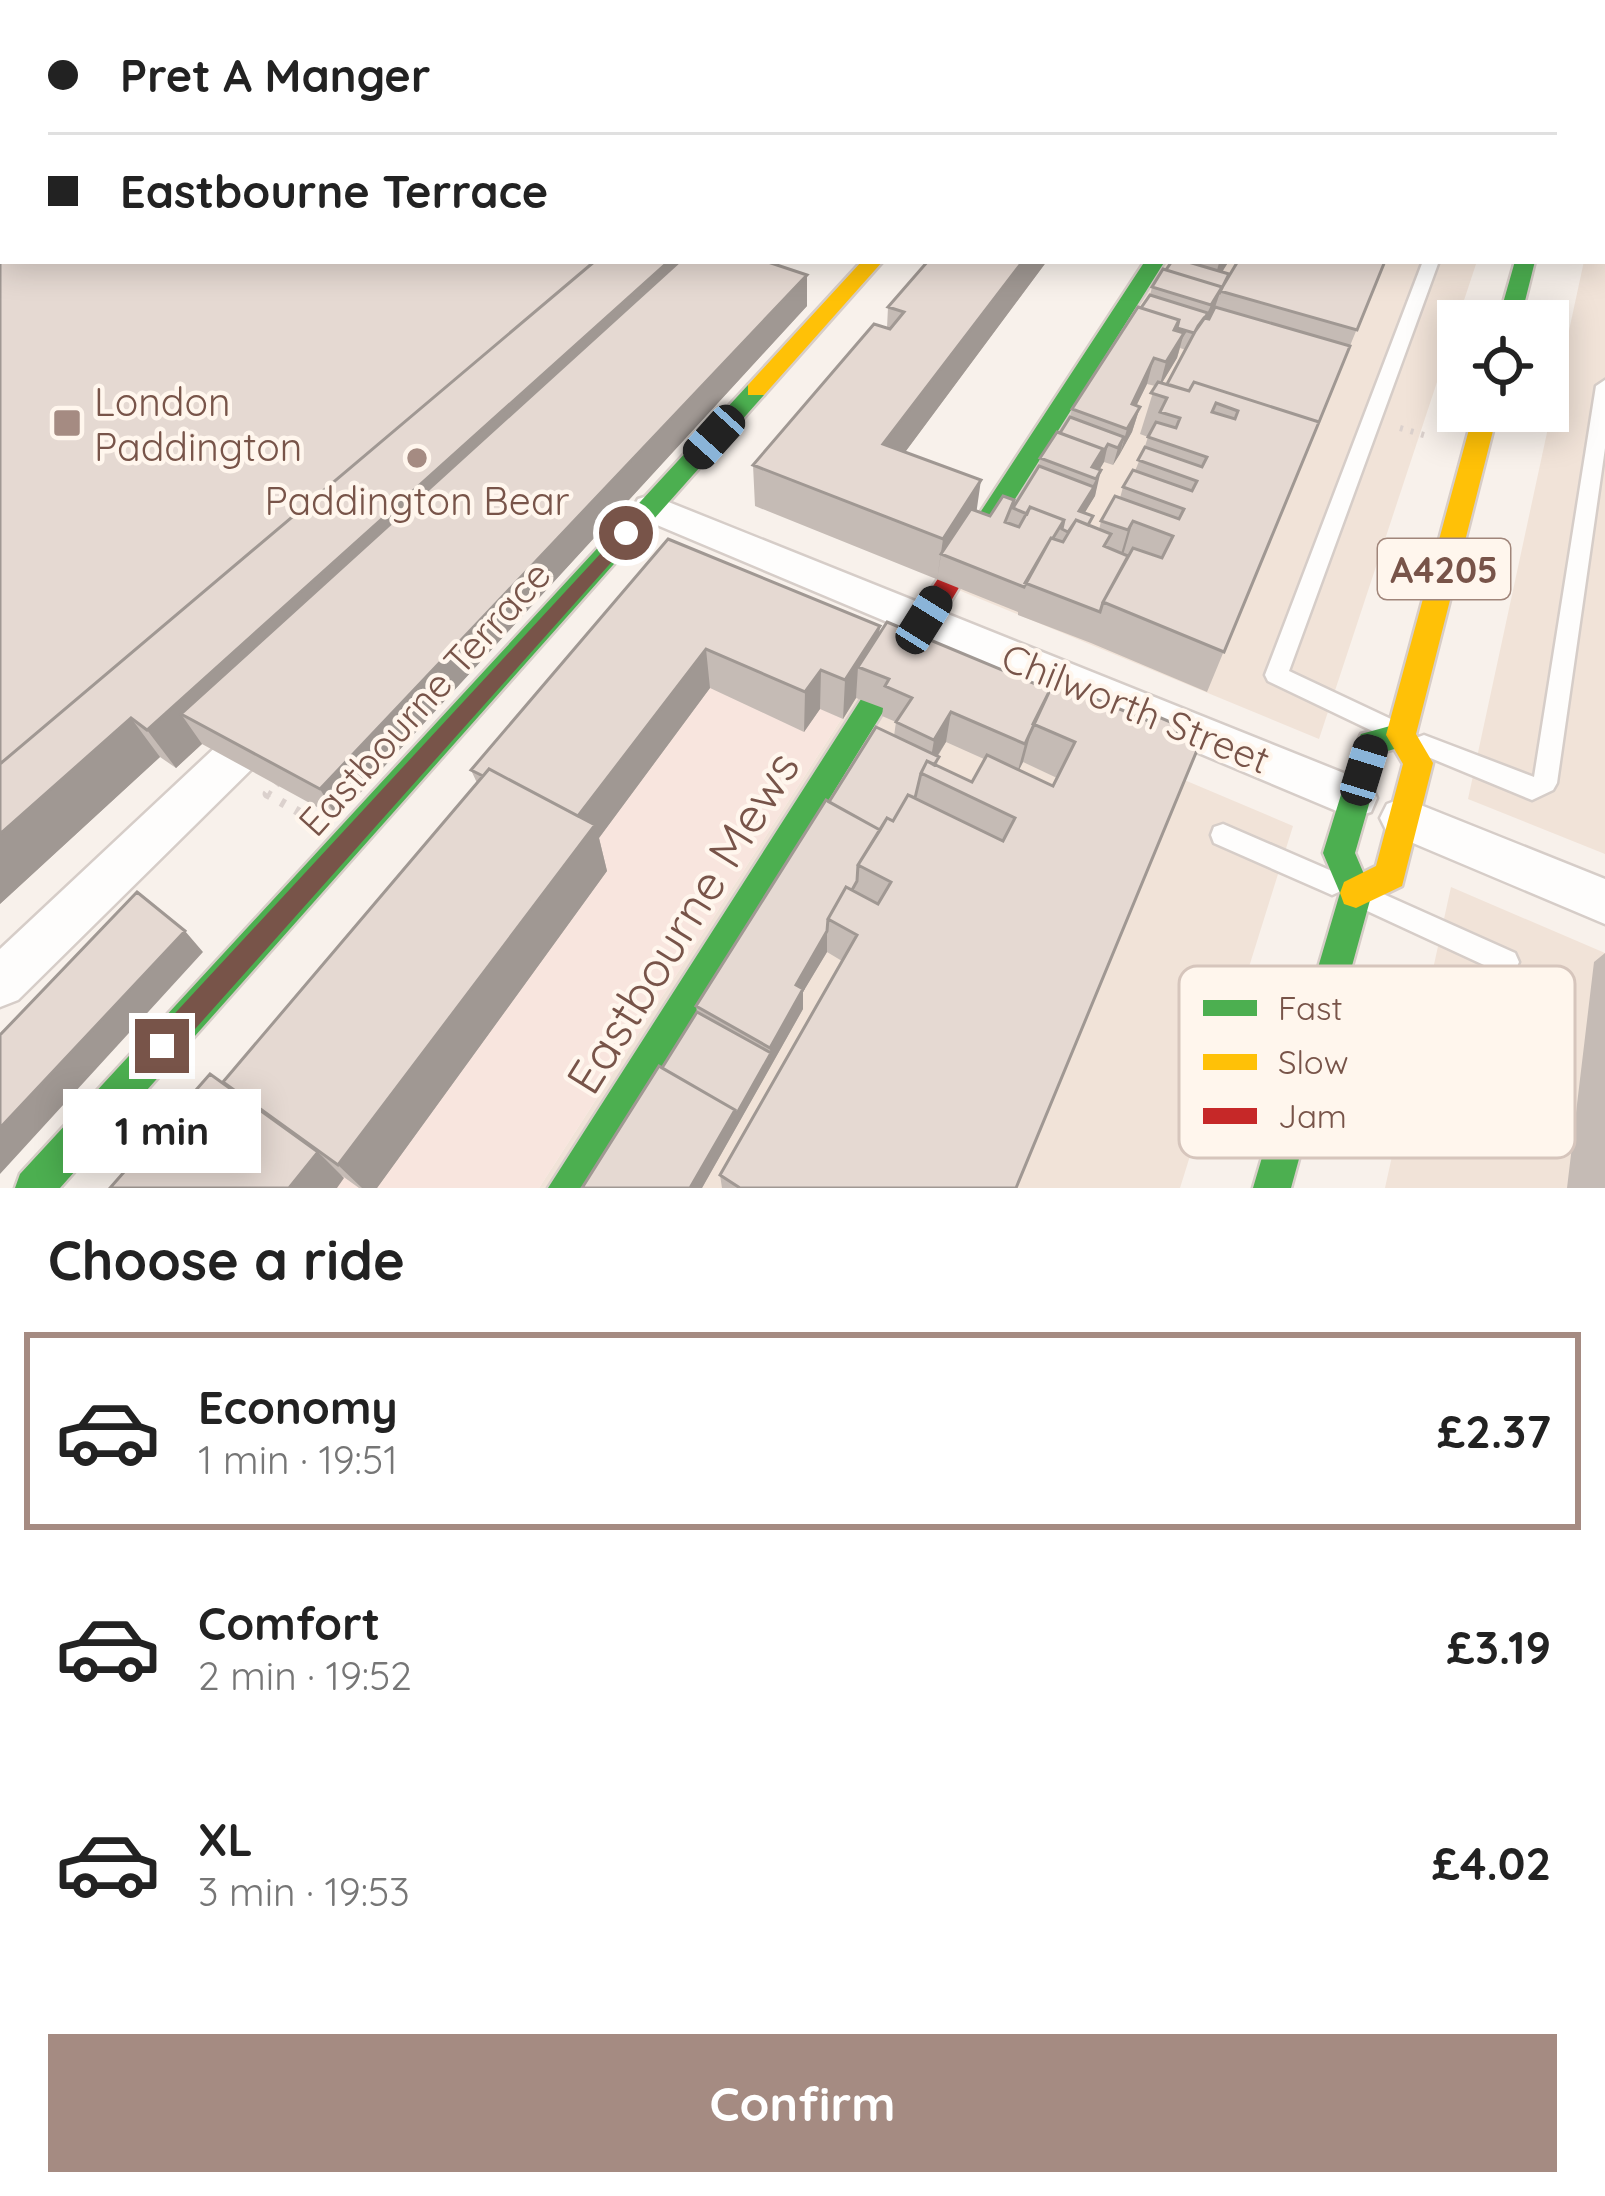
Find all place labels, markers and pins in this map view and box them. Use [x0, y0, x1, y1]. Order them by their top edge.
place label: London Paddington [94, 377, 302, 471]
marker: London Paddington [51, 407, 83, 439]
marker: Paddington Bear [404, 445, 430, 471]
place label: Paddington Bear [264, 476, 570, 525]

